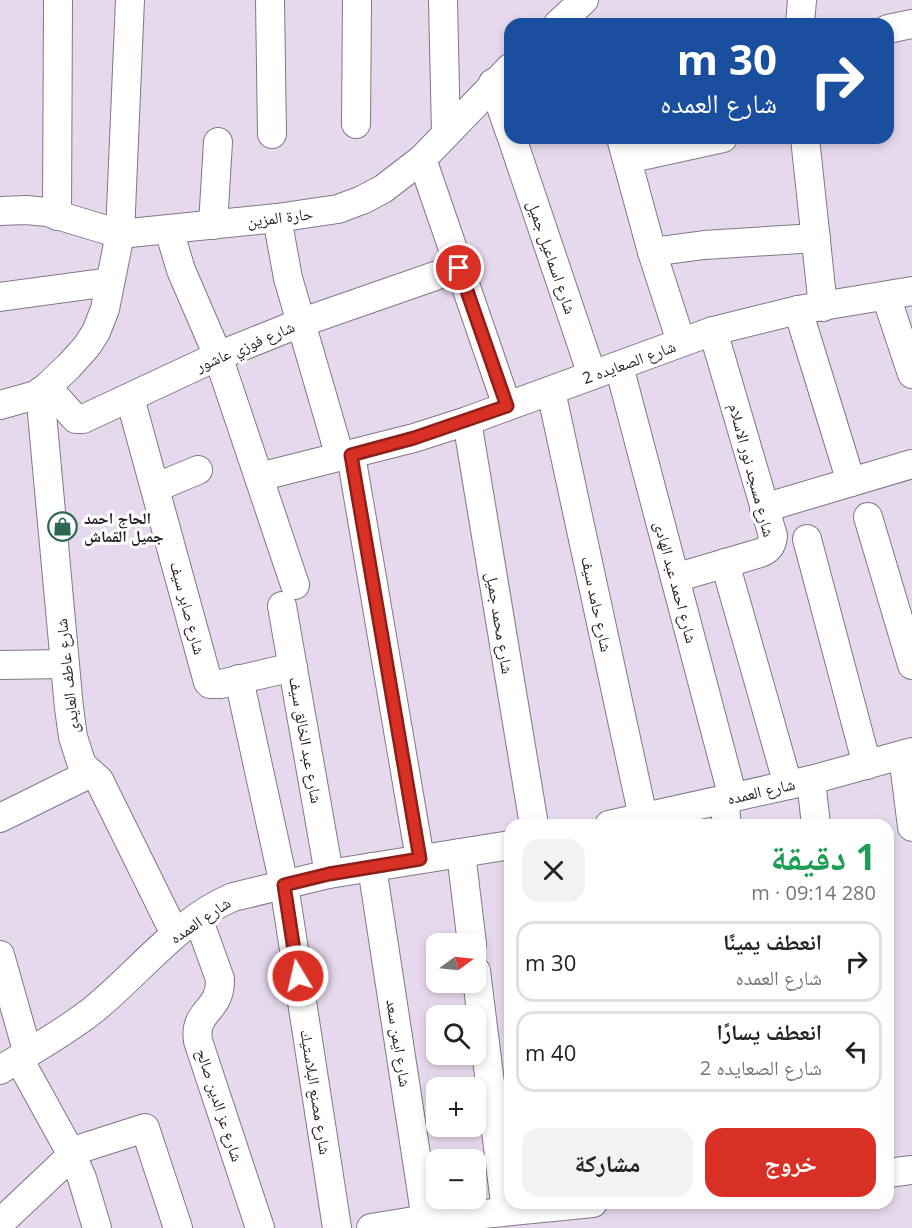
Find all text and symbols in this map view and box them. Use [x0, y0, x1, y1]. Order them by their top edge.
text: 30 m [677, 30, 777, 87]
icon: right [798, 42, 876, 120]
text: شارع العمده [660, 84, 777, 121]
street label: شارع اسماعيل جميل [522, 197, 582, 317]
street label: حارة المزين [246, 202, 314, 232]
pin [433, 242, 484, 293]
icon: arrive [442, 251, 475, 284]
street label: شارع فوزي عاشور [191, 315, 299, 379]
street label: شارع الصعايده 2 [579, 335, 679, 389]
street label: شارع مسجد نور الاسلام [724, 401, 780, 539]
place label: الحاج احمد جميل القماش [84, 507, 164, 547]
shop icon: الحاج احمد جميل القماش [47, 511, 79, 543]
street label: شارع احمد عبد الهادى [649, 519, 703, 645]
street label: شارع حامد سيف [576, 554, 618, 654]
street label: شارع صابر سيف [165, 559, 211, 657]
street label: شارع محمد جميل [481, 570, 519, 676]
street label: شارع عاطف العايدى [50, 618, 84, 734]
street label: شارع عبد الخالق سيف [284, 675, 328, 805]
street label: شارع العمده [725, 773, 797, 809]
text: 1 دقيقة [770, 832, 876, 881]
button: close [522, 839, 585, 902]
text: 280 m · 09:14 [751, 879, 876, 906]
street label: شارع العمده [165, 892, 235, 948]
text: انعطف يمينًا [723, 926, 822, 956]
north arrow [426, 933, 486, 993]
map controls [426, 933, 486, 1209]
position arrow [266, 944, 330, 1008]
icon: right [840, 945, 873, 978]
text: 30 m [525, 947, 576, 977]
text: شارع العمده [736, 964, 822, 991]
street label: شارع ايمن سعد [381, 997, 417, 1089]
button: search [426, 1005, 486, 1065]
text: انعطف يسارًا [717, 1016, 822, 1046]
street label: شارع مصنع البلاستيك [295, 1028, 337, 1156]
icon: left [840, 1035, 873, 1068]
text: 40 m [525, 1037, 576, 1067]
street label: شارع عز الدين صالح [191, 1046, 249, 1164]
text: شارع الصعايده 2 [700, 1054, 822, 1081]
button: + [426, 1077, 486, 1137]
button: مشاركة [522, 1128, 693, 1197]
button: خروج [705, 1128, 876, 1197]
button: − [426, 1149, 486, 1209]

